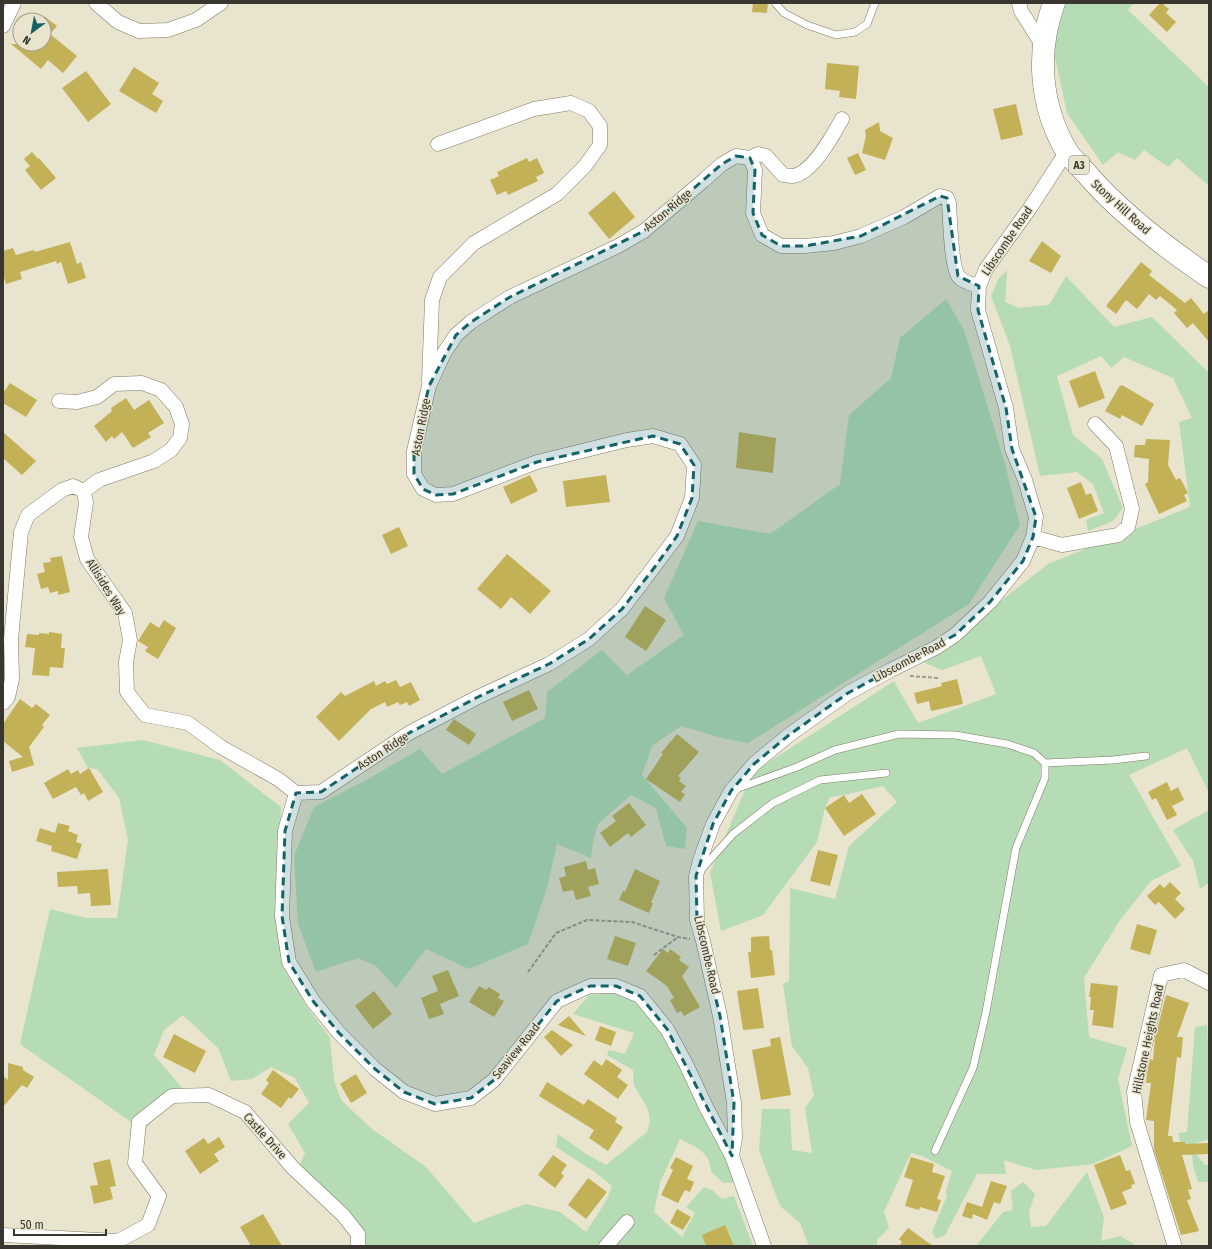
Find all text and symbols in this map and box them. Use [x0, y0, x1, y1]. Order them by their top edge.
north arrow [12, 12, 52, 52]
text: N [21, 33, 33, 47]
road number: A3 [1069, 156, 1089, 174]
street label: Stony Hill Road [1089, 177, 1153, 237]
street label: Aston Ridge [641, 186, 695, 234]
street label: Libscombe Road [979, 204, 1035, 278]
street label: Aston Ridge [409, 397, 433, 457]
street label: Allisides Way [83, 556, 129, 618]
street label: Libscombe Road [870, 635, 948, 685]
street label: Aston Ridge [355, 729, 411, 773]
street label: Libscombe Road [691, 914, 723, 996]
street label: Hillstone Heights Road [1130, 983, 1166, 1095]
street label: Seaview Road [489, 1020, 543, 1082]
street label: Castle Drive [240, 1110, 290, 1162]
scale bar [14, 1211, 106, 1237]
text: 50 m [20, 1218, 44, 1232]

